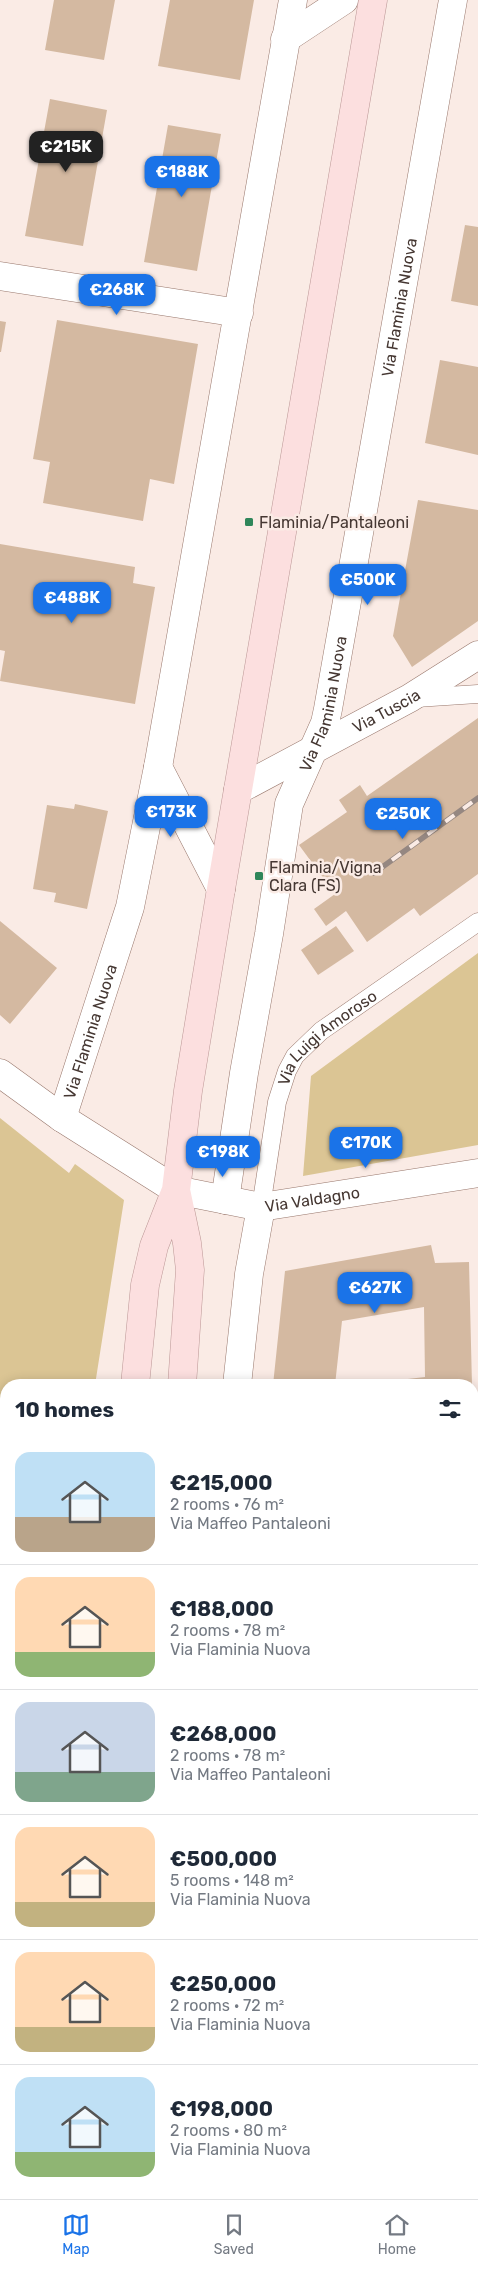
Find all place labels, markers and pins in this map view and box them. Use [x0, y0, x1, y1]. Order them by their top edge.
pin: €215K [31, 130, 101, 173]
pin: €188K [147, 156, 217, 198]
pin: €268K [82, 274, 152, 316]
place label: Flaminia/Pantaleoni [259, 513, 409, 532]
marker: Flaminia/Pantaleoni [243, 516, 255, 528]
pin: €500K [333, 564, 403, 606]
pin: €488K [37, 582, 107, 624]
pin: €173K [136, 796, 206, 838]
pin: €250K [368, 798, 438, 840]
place label: Flaminia/Vigna Clara (FS) [269, 858, 382, 895]
marker: Flaminia/Vigna Clara (FS) [253, 870, 265, 882]
pin: €170K [331, 1126, 401, 1169]
pin: €198K [188, 1136, 258, 1178]
pin: €627K [340, 1272, 410, 1314]

